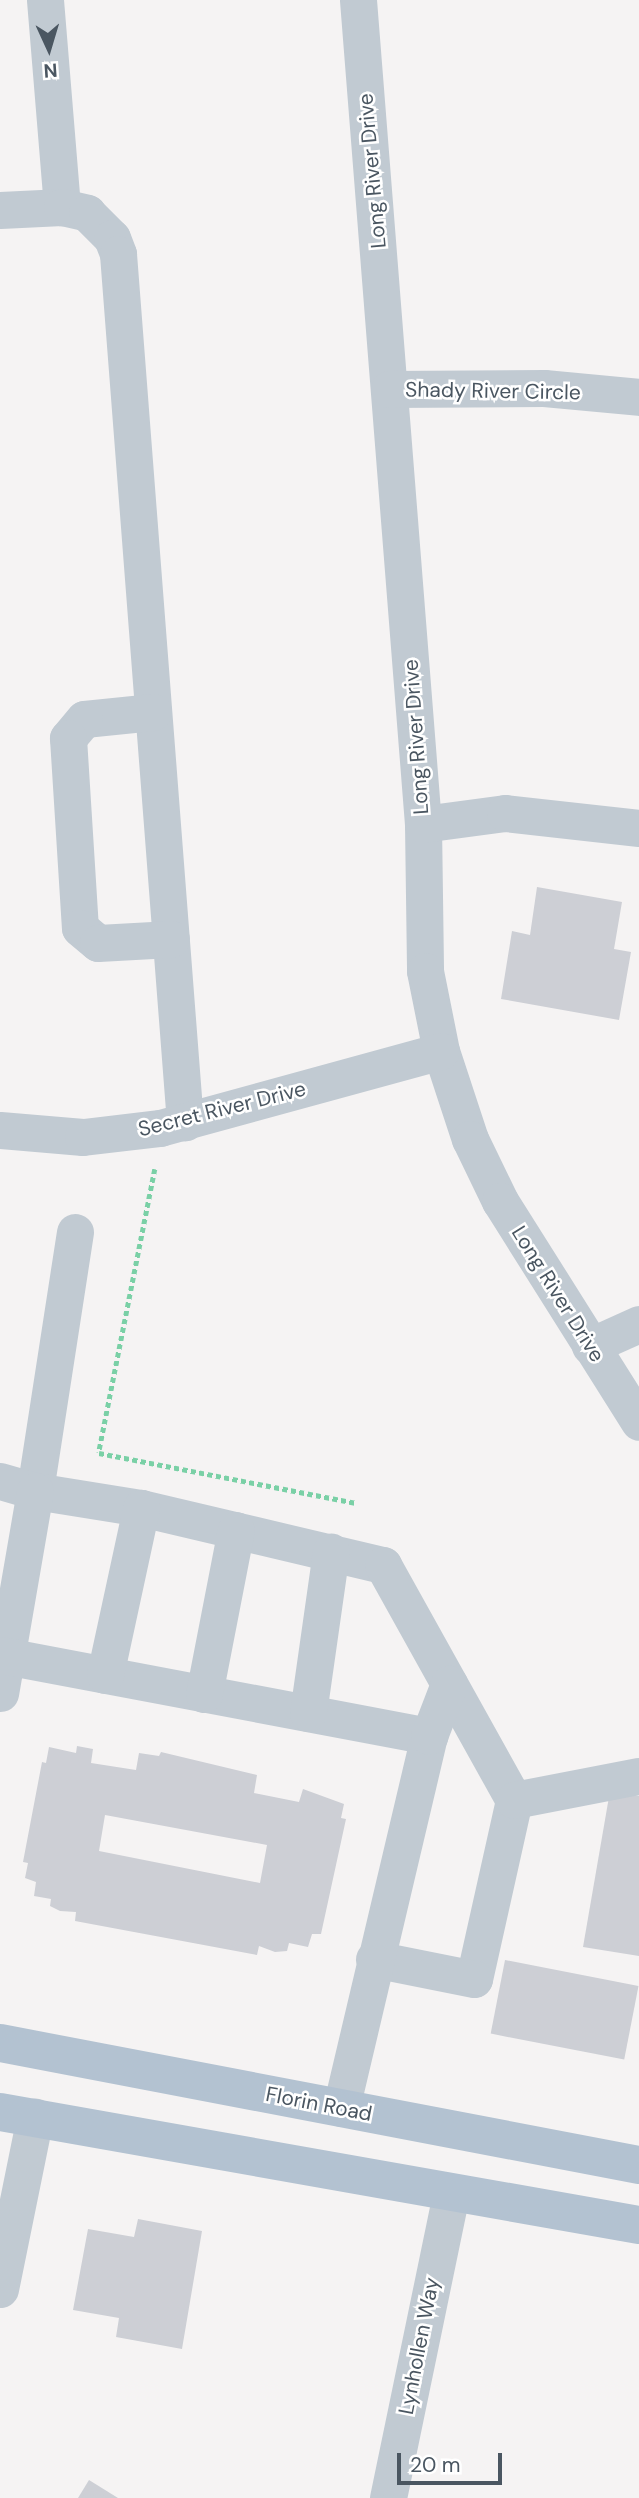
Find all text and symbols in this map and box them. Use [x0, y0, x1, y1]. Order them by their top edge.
north arrow [14, 14, 84, 84]
text: N [43, 57, 58, 83]
street label: Long River Drive [353, 92, 391, 250]
street label: Shady River Circle [405, 377, 581, 405]
street label: Long River Drive [398, 659, 434, 815]
street label: Secret River Drive [136, 1076, 308, 1142]
street label: Long River Drive [506, 1221, 610, 1367]
street label: Florin Road [264, 2081, 374, 2127]
street label: Lynhollen Way [393, 2275, 445, 2417]
scale bar [401, 2438, 506, 2482]
text: 20 m [410, 2451, 461, 2479]

